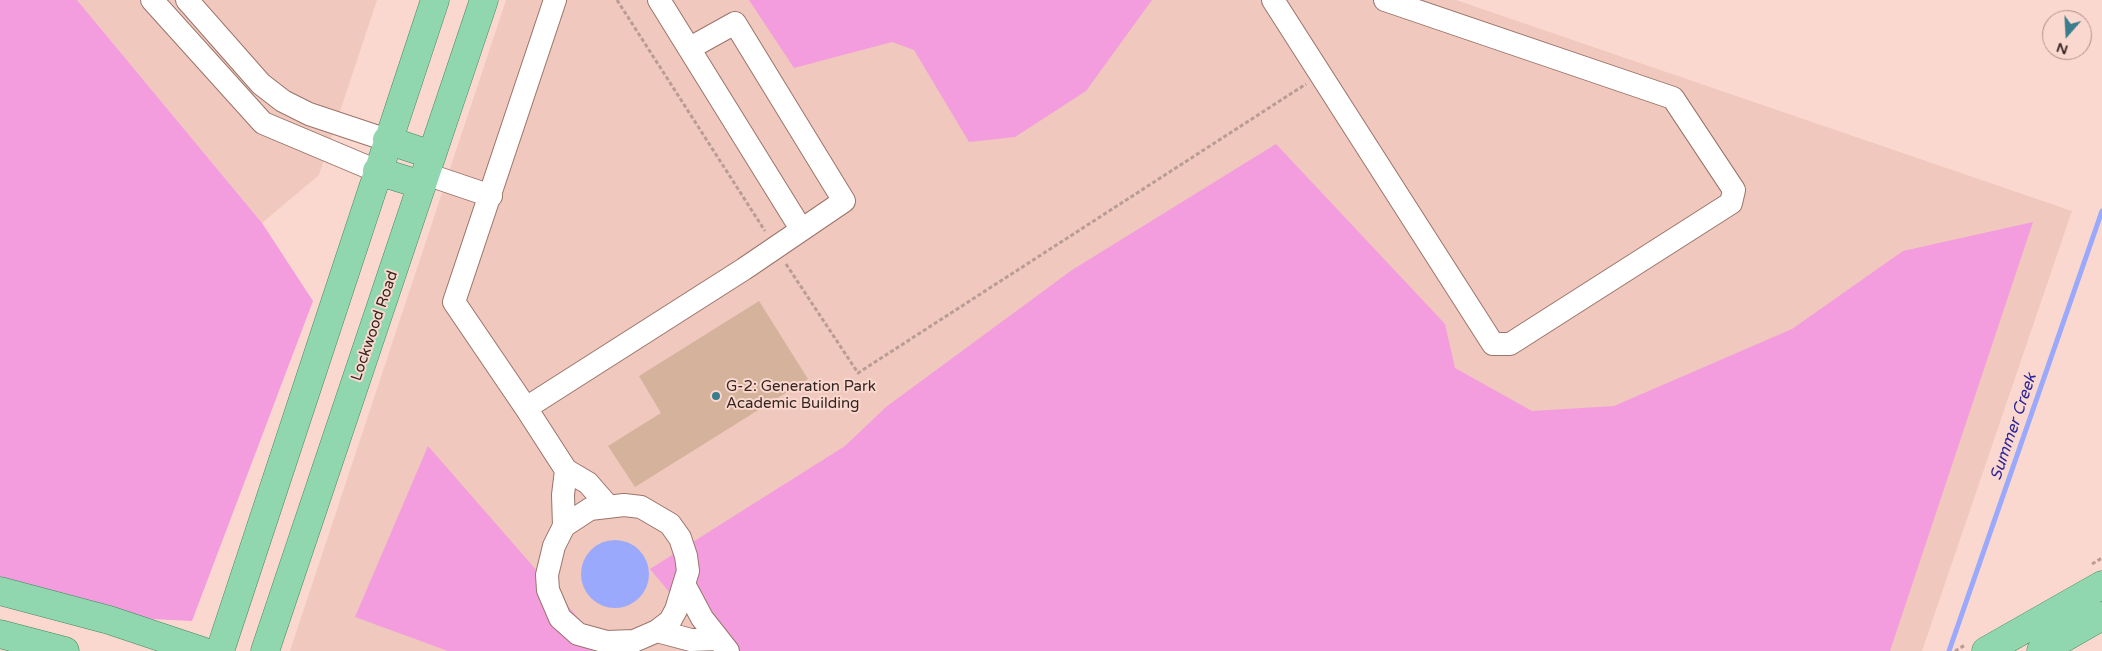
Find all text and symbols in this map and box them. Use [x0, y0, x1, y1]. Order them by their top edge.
north arrow [2042, 10, 2092, 60]
text: N [2054, 39, 2070, 59]
street label: Lockwood Road [348, 269, 402, 383]
water label: Summer Creek [1987, 371, 2041, 483]
place label: G-2: Generation Park Academic Building [726, 378, 876, 413]
marker: G-2: Generation Park Academic Building [710, 390, 722, 402]

